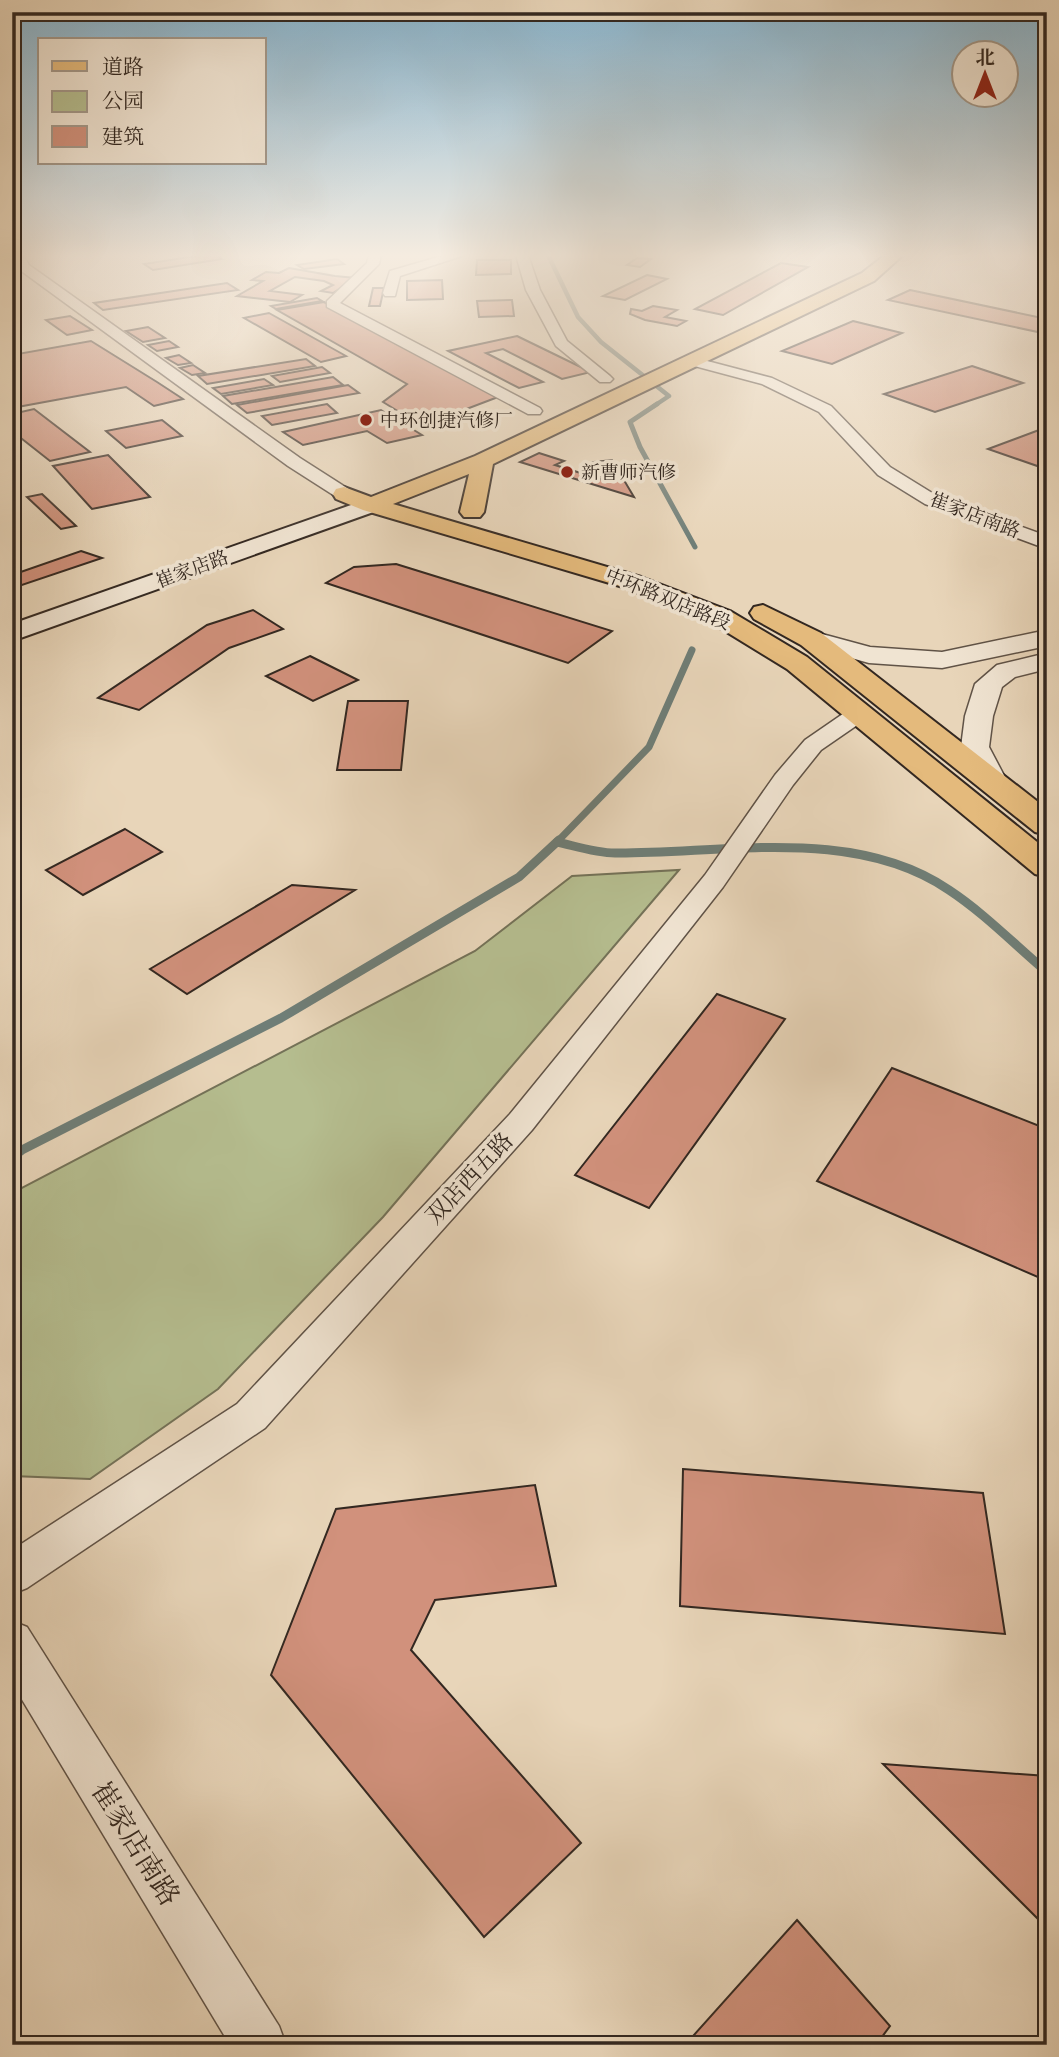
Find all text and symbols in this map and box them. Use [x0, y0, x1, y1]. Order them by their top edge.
legend [38, 38, 266, 164]
north arrow [950, 38, 1020, 108]
text: 北 [975, 45, 995, 70]
text: 道路 [102, 53, 144, 80]
text: 公园 [102, 87, 144, 114]
text: 建筑 [102, 123, 144, 150]
place label: 中环创捷汽修厂 [380, 408, 513, 433]
marker: 中环创捷汽修厂 [358, 412, 374, 428]
place label: 新曹师汽修 [581, 460, 676, 485]
marker: 新曹师汽修 [559, 464, 575, 480]
street label: 崔家店南路 [926, 486, 1024, 544]
street label: 崔家店路 [152, 544, 232, 594]
street label: 中环路双店路段 [602, 562, 734, 636]
street label: 双店西五路 [419, 1126, 519, 1230]
street label: 崔家店南路 [84, 1774, 188, 1912]

